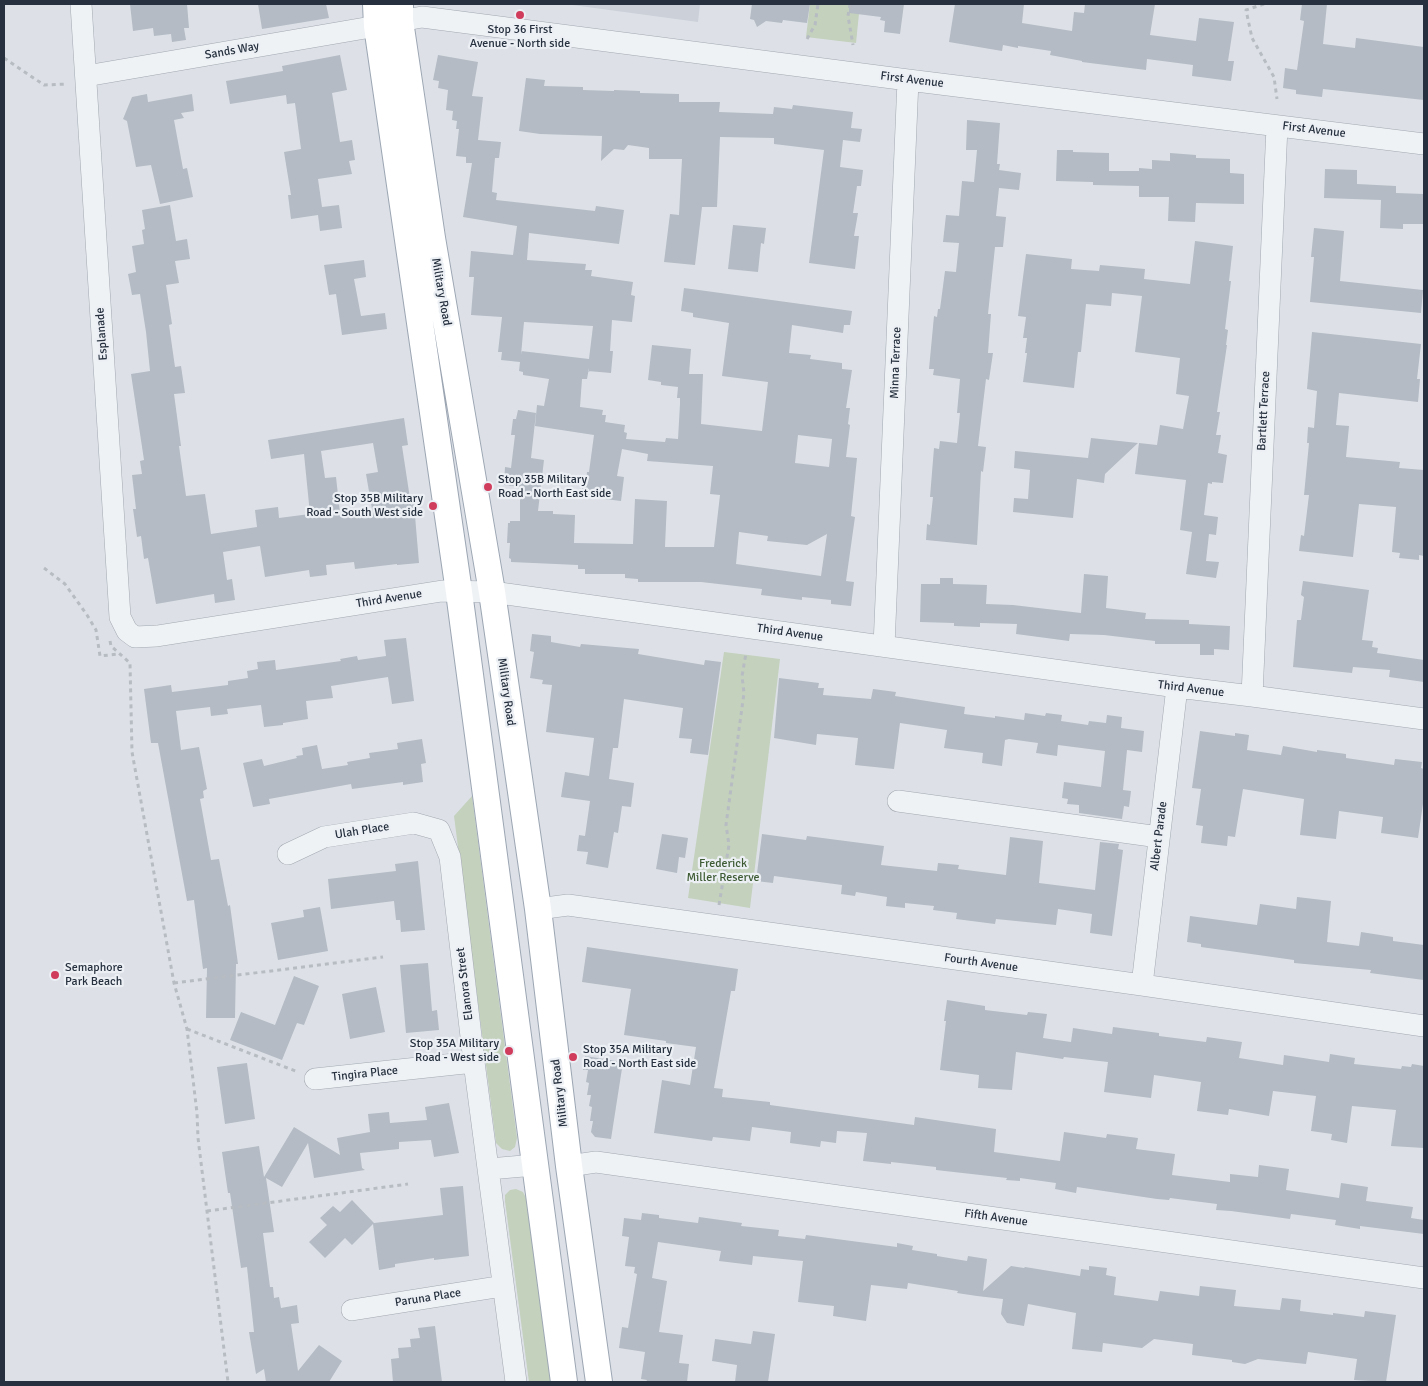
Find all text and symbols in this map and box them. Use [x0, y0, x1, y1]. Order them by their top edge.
marker: Stop 36 First Avenue - North side [514, 9, 526, 21]
place label: Stop 36 First Avenue - North side [470, 23, 570, 51]
street label: Sands Way [204, 39, 260, 63]
street label: First Avenue [880, 69, 944, 91]
street label: First Avenue [1282, 119, 1346, 141]
street label: Military Road [428, 257, 454, 327]
street label: Esplanade [93, 307, 111, 361]
street label: Minna Terrace [888, 327, 904, 399]
street label: Bartlett Terrace [1255, 371, 1273, 451]
place label: Stop 35B Military Road - North East side [498, 473, 611, 501]
marker: Stop 35B Military Road - North East side [482, 481, 494, 493]
place label: Stop 35B Military Road - South West side [306, 492, 423, 520]
marker: Stop 35B Military Road - South West side [427, 500, 439, 512]
street label: Third Avenue [355, 587, 423, 611]
street label: Third Avenue [756, 621, 824, 645]
street label: Military Road [494, 657, 518, 727]
street label: Third Avenue [1157, 678, 1225, 700]
street label: Albert Parade [1148, 800, 1170, 872]
street label: Ulah Place [334, 820, 390, 842]
park label: Frederick Miller Reserve [686, 857, 760, 885]
street label: Elanora Street [453, 947, 477, 1021]
street label: Fourth Avenue [943, 951, 1019, 975]
place label: Semaphore Park Beach [65, 961, 123, 989]
marker: Semaphore Park Beach [49, 969, 61, 981]
place label: Stop 35A Military Road - West side [410, 1037, 499, 1065]
place label: Stop 35A Military Road - North East side [583, 1043, 696, 1071]
marker: Stop 35A Military Road - West side [503, 1045, 515, 1057]
marker: Stop 35A Military Road - North East side [567, 1051, 579, 1063]
street label: Military Road [549, 1058, 571, 1128]
street label: Tingira Place [331, 1063, 399, 1085]
street label: Fifth Avenue [963, 1206, 1029, 1230]
street label: Paruna Place [394, 1286, 462, 1310]

